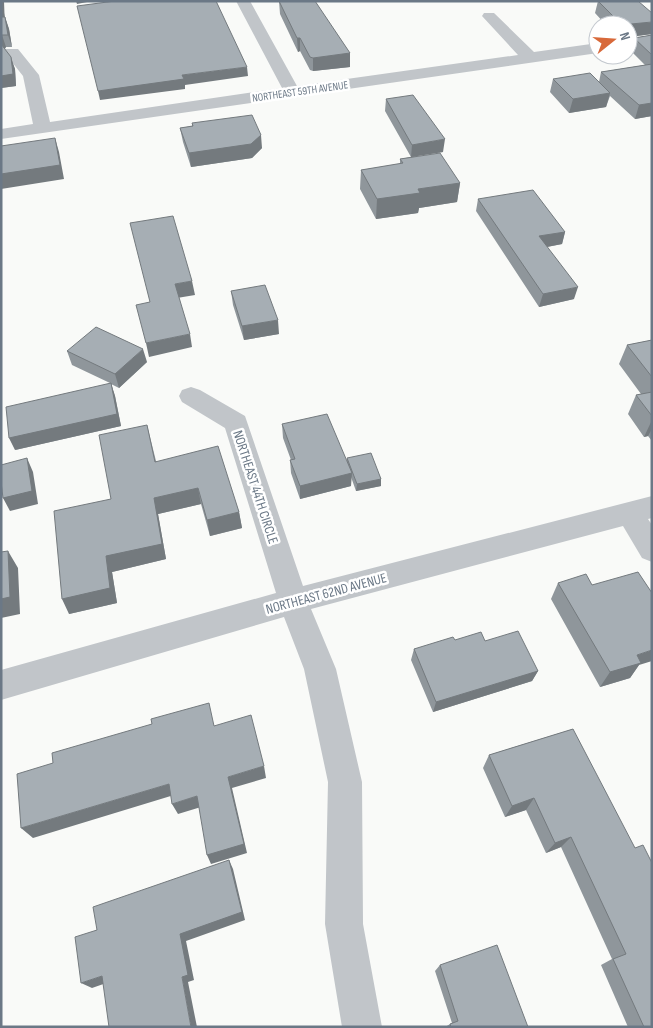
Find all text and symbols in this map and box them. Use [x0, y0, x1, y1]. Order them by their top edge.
north arrow [588, 15, 638, 65]
text: N [616, 30, 634, 42]
street label: NORTHEAST 59TH AVENUE [251, 78, 349, 105]
street label: NORTHEAST 44TH CIRCLE [229, 428, 282, 546]
street label: NORTHEAST 62ND AVENUE [264, 569, 389, 618]

